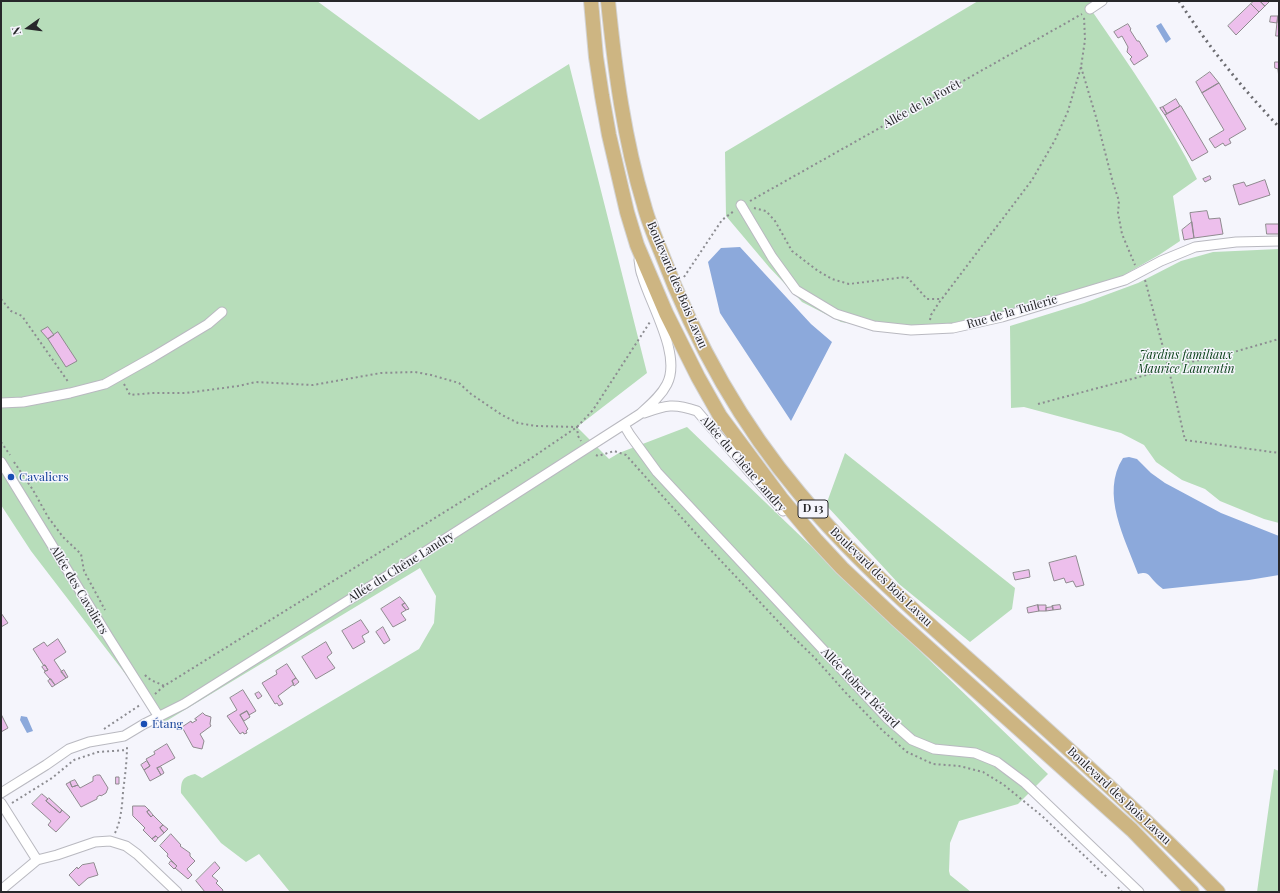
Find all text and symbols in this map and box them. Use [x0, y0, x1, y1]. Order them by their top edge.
north arrow [8, 8, 48, 48]
text: N [8, 25, 24, 37]
street label: Allée de la Forêt [881, 77, 963, 131]
street label: Boulevard des Bois Lavau [644, 219, 710, 351]
street label: Rue de la Tuilerie [965, 292, 1059, 332]
park label: Jardins familiaux Maurice Laurentin [1138, 348, 1234, 376]
street label: Allée du Chêne Landry [697, 413, 789, 515]
place label: Cavaliers [19, 470, 69, 484]
marker: Cavaliers [6, 472, 16, 482]
road number: D 13 [798, 500, 828, 518]
street label: Boulevard des Bois Lavau [827, 525, 935, 629]
street label: Allée du Chêne Landry [345, 528, 457, 606]
street label: Allée des Cavaliers [47, 543, 111, 637]
street label: Allée Robert Bérard [818, 645, 902, 731]
place label: Étang [152, 717, 183, 731]
marker: Étang [139, 719, 149, 729]
street label: Boulevard des Bois Lavau [1064, 744, 1174, 848]

